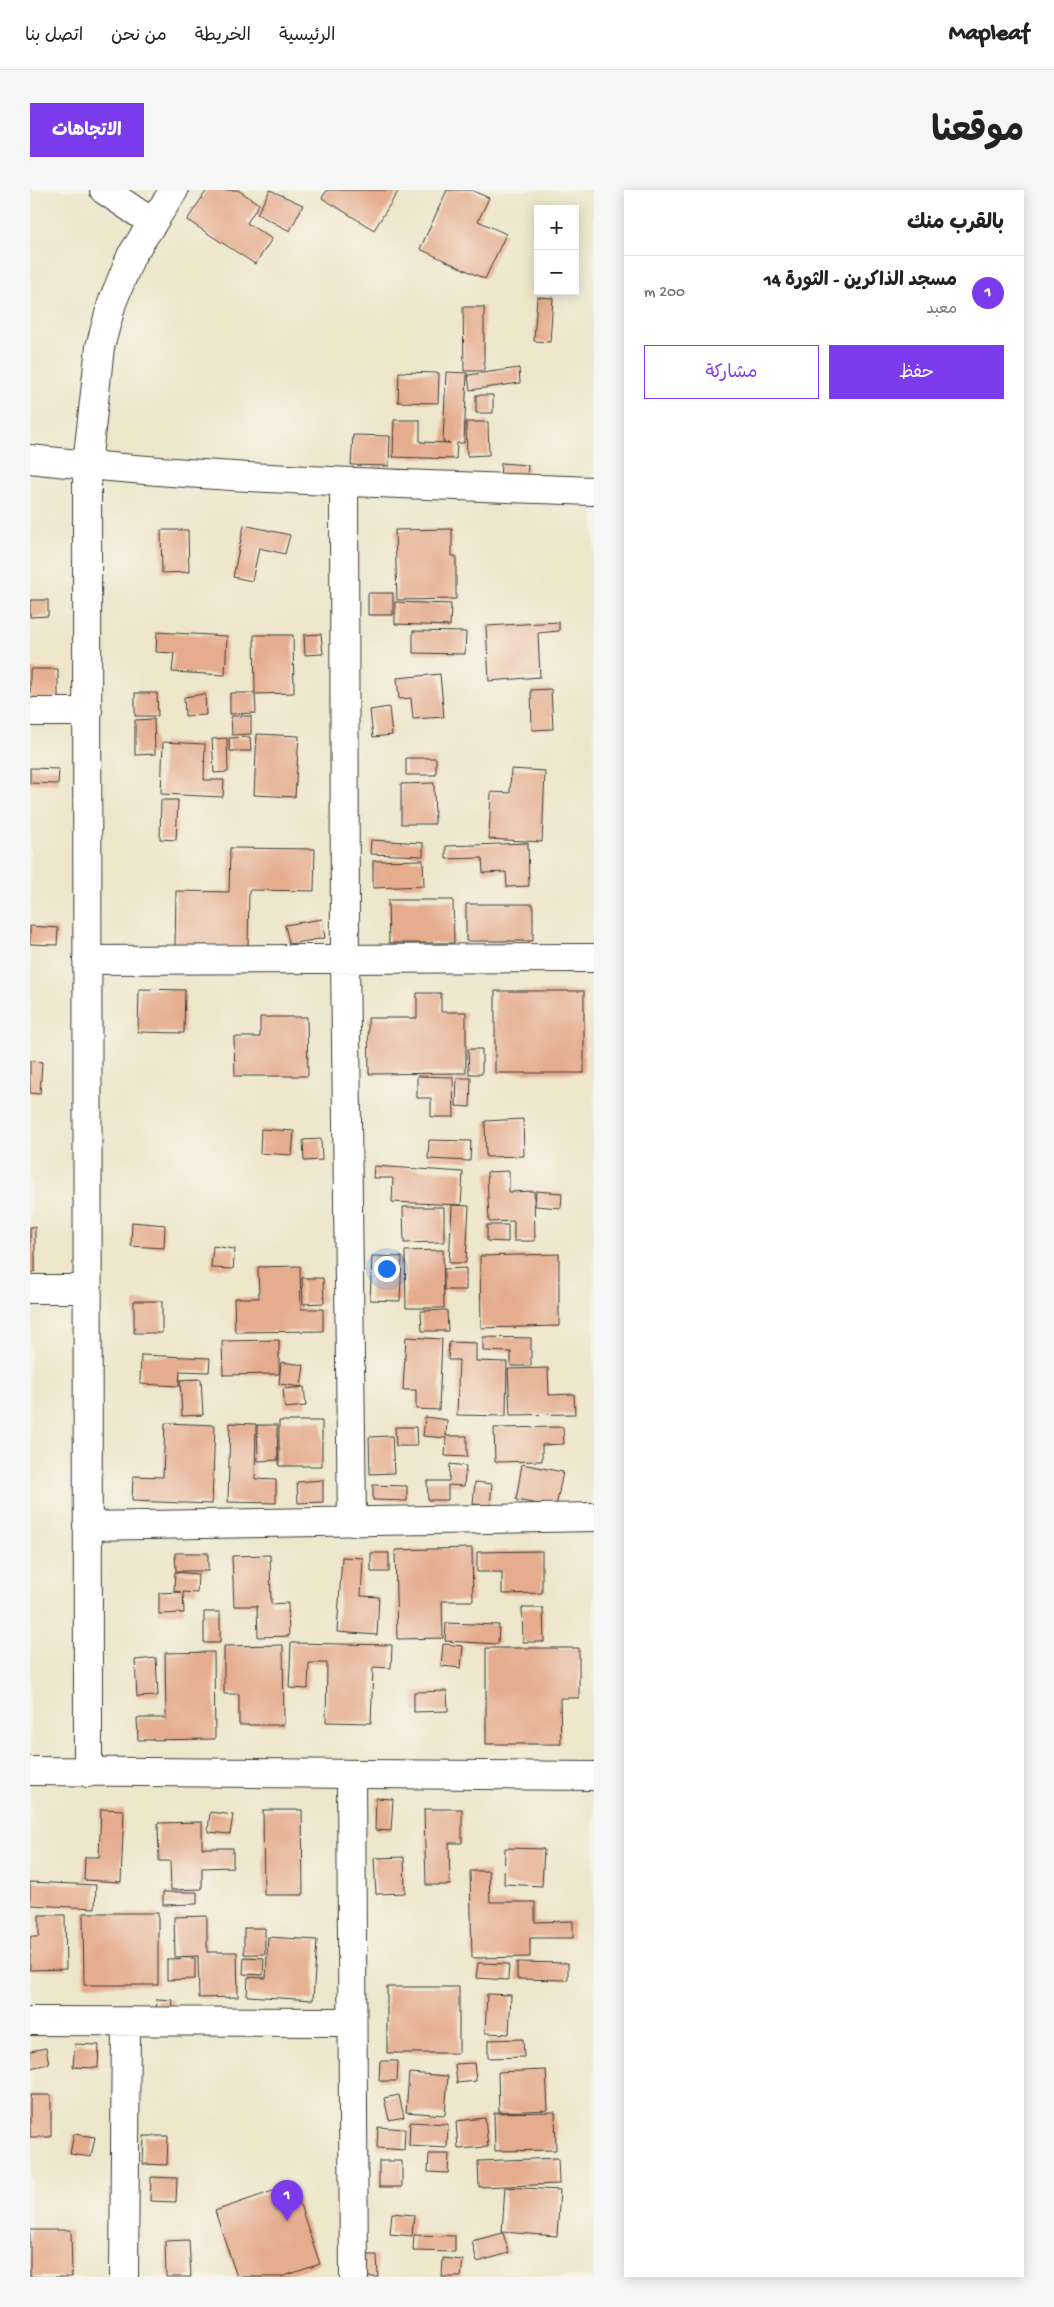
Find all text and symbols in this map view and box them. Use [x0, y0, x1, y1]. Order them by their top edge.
text: Mapleaf [949, 20, 1029, 49]
text: اتصل بنا [25, 26, 83, 47]
text: من نحن [111, 26, 167, 47]
text: الخريطة [195, 26, 251, 47]
text: الرئيسية [279, 26, 335, 47]
button: الاتجاهات [30, 103, 144, 157]
text: موقعنا [931, 113, 1024, 154]
map controls [534, 205, 579, 295]
button: + [534, 205, 579, 250]
text: بالقرب منك [907, 212, 1004, 237]
button: − [534, 250, 579, 295]
text: مسجد الذاكرين - الثورة 14 [764, 270, 957, 293]
text: 200 m [644, 284, 685, 303]
text: 1 [985, 284, 991, 303]
text: معبد [926, 301, 957, 320]
button: مشاركة [644, 345, 819, 399]
button: حفظ [829, 345, 1004, 399]
your location [374, 1256, 400, 1282]
pin: 1 [271, 2180, 303, 2221]

